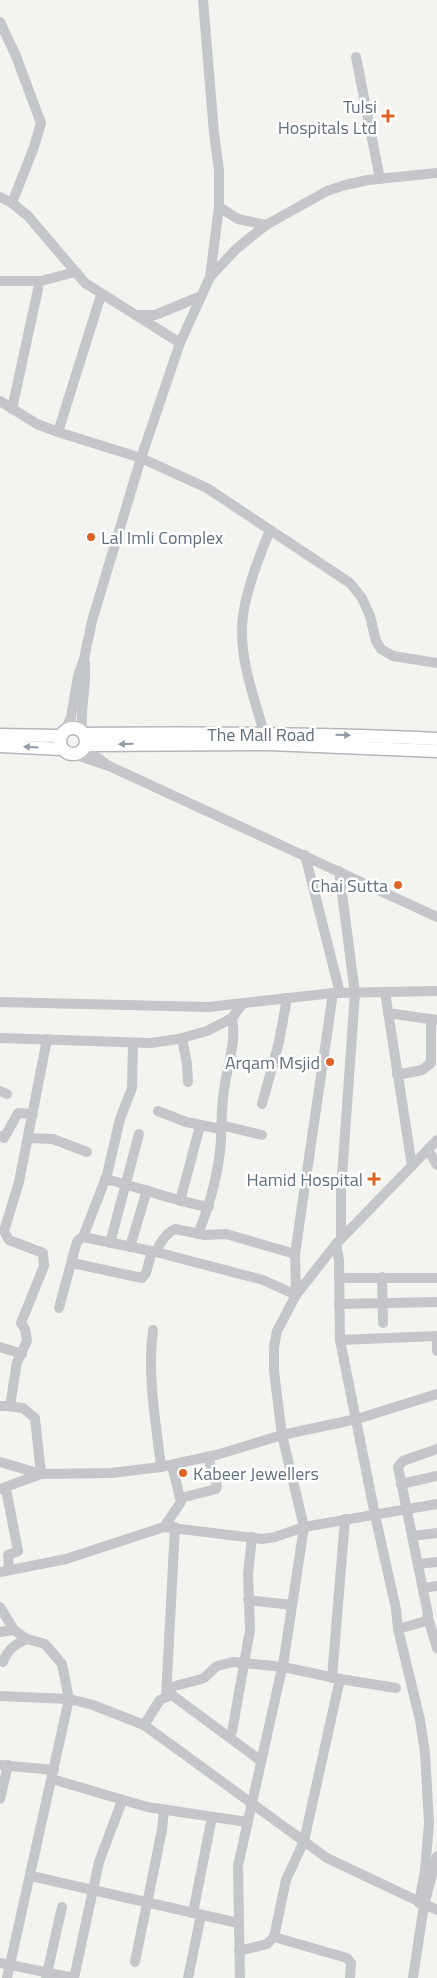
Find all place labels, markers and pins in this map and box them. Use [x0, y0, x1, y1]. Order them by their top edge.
place label: Tulsi Hospitals Ltd [278, 93, 377, 141]
marker: Tulsi Hospitals Ltd [381, 109, 395, 123]
place label: Lal Imli Complex [101, 524, 223, 551]
marker: Lal Imli Complex [85, 531, 97, 543]
place label: Chai Sutta [311, 872, 388, 899]
marker: Chai Sutta [392, 879, 404, 891]
place label: Arqam Msjid [225, 1049, 320, 1076]
marker: Arqam Msjid [324, 1056, 336, 1068]
place label: Hamid Hospital [247, 1166, 363, 1193]
marker: Hamid Hospital [367, 1172, 381, 1186]
place label: Kabeer Jewellers [193, 1460, 319, 1487]
marker: Kabeer Jewellers [177, 1467, 189, 1479]

